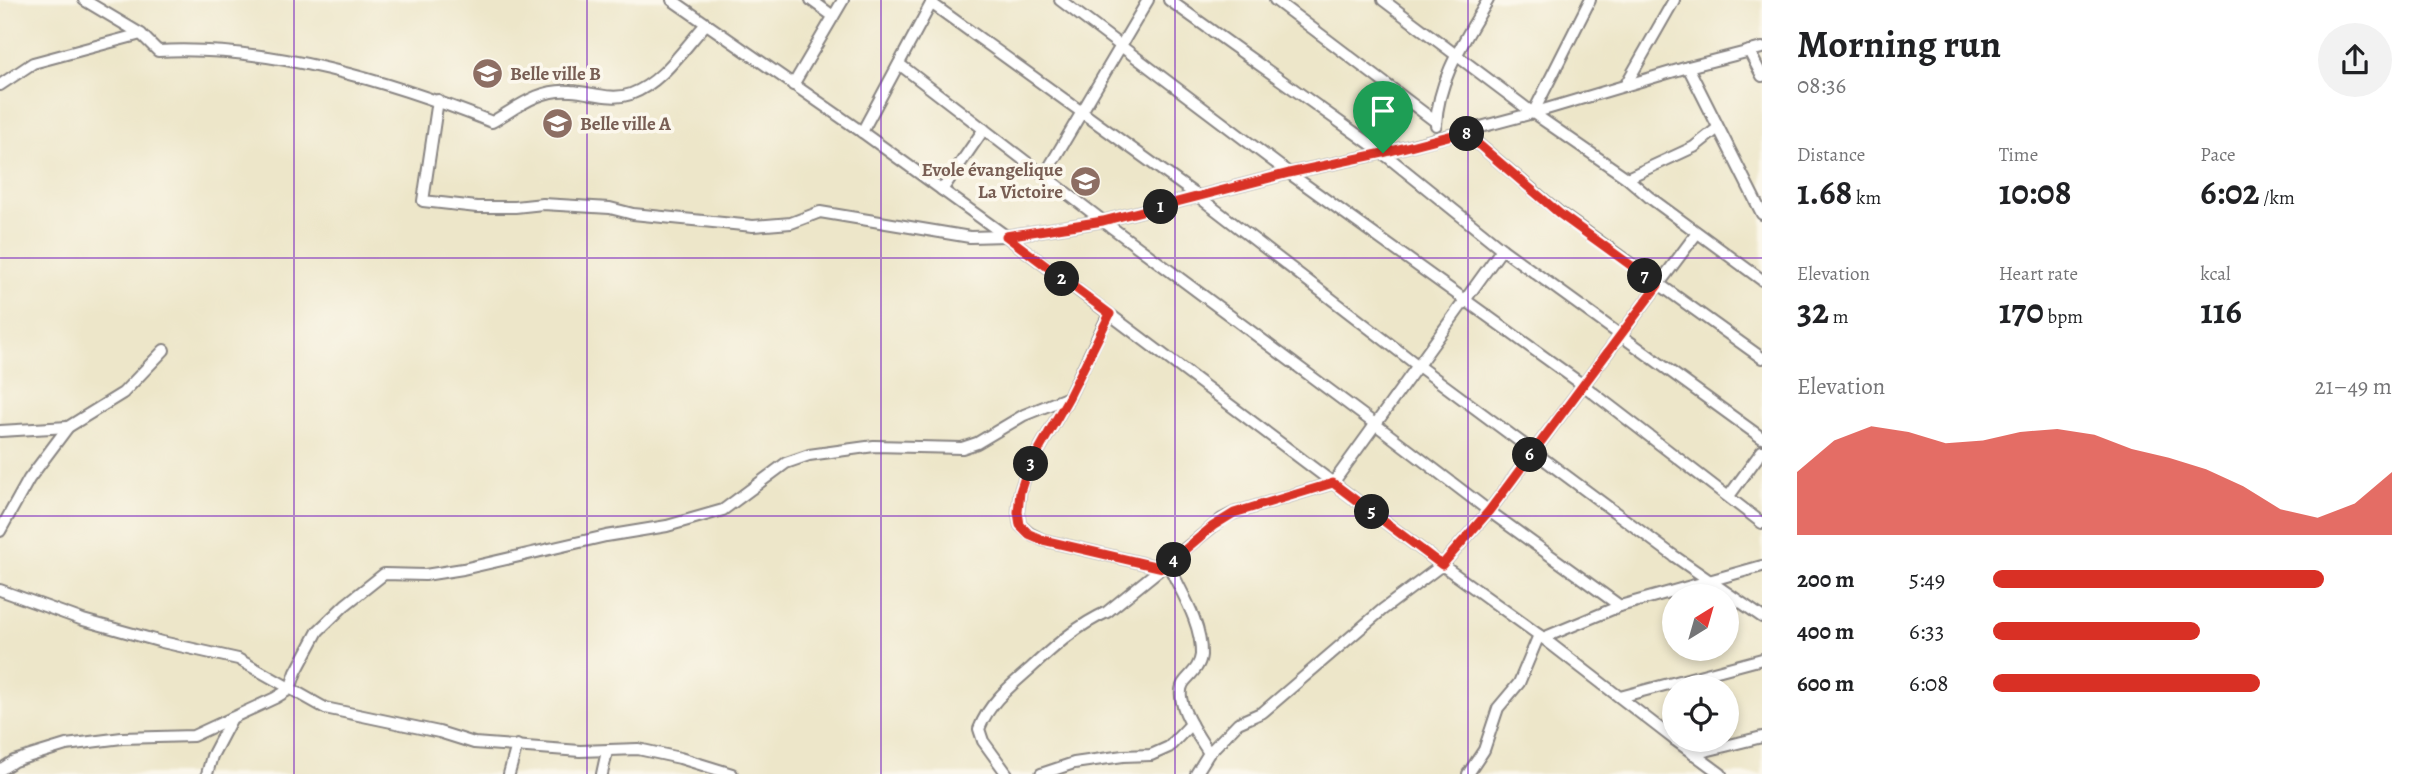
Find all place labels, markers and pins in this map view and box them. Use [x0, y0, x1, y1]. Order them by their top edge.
school or university icon: Belle ville B [470, 57, 504, 91]
place label: Belle ville B [510, 61, 601, 87]
pin [1353, 81, 1413, 153]
school or university icon: Belle ville A [540, 107, 574, 141]
place label: Belle ville A [580, 111, 672, 137]
pin: 8 [1450, 116, 1484, 152]
place label: Evole évangelique La Victoire [922, 157, 1063, 205]
school or university icon: Evole évangelique La Victoire [1069, 164, 1103, 198]
pin: 1 [1144, 190, 1178, 224]
pin: 7 [1628, 258, 1662, 294]
pin: 2 [1044, 262, 1080, 296]
pin: 6 [1512, 438, 1548, 472]
pin: 3 [1014, 447, 1048, 482]
pin: 5 [1354, 494, 1390, 530]
pin: 4 [1156, 542, 1192, 578]

